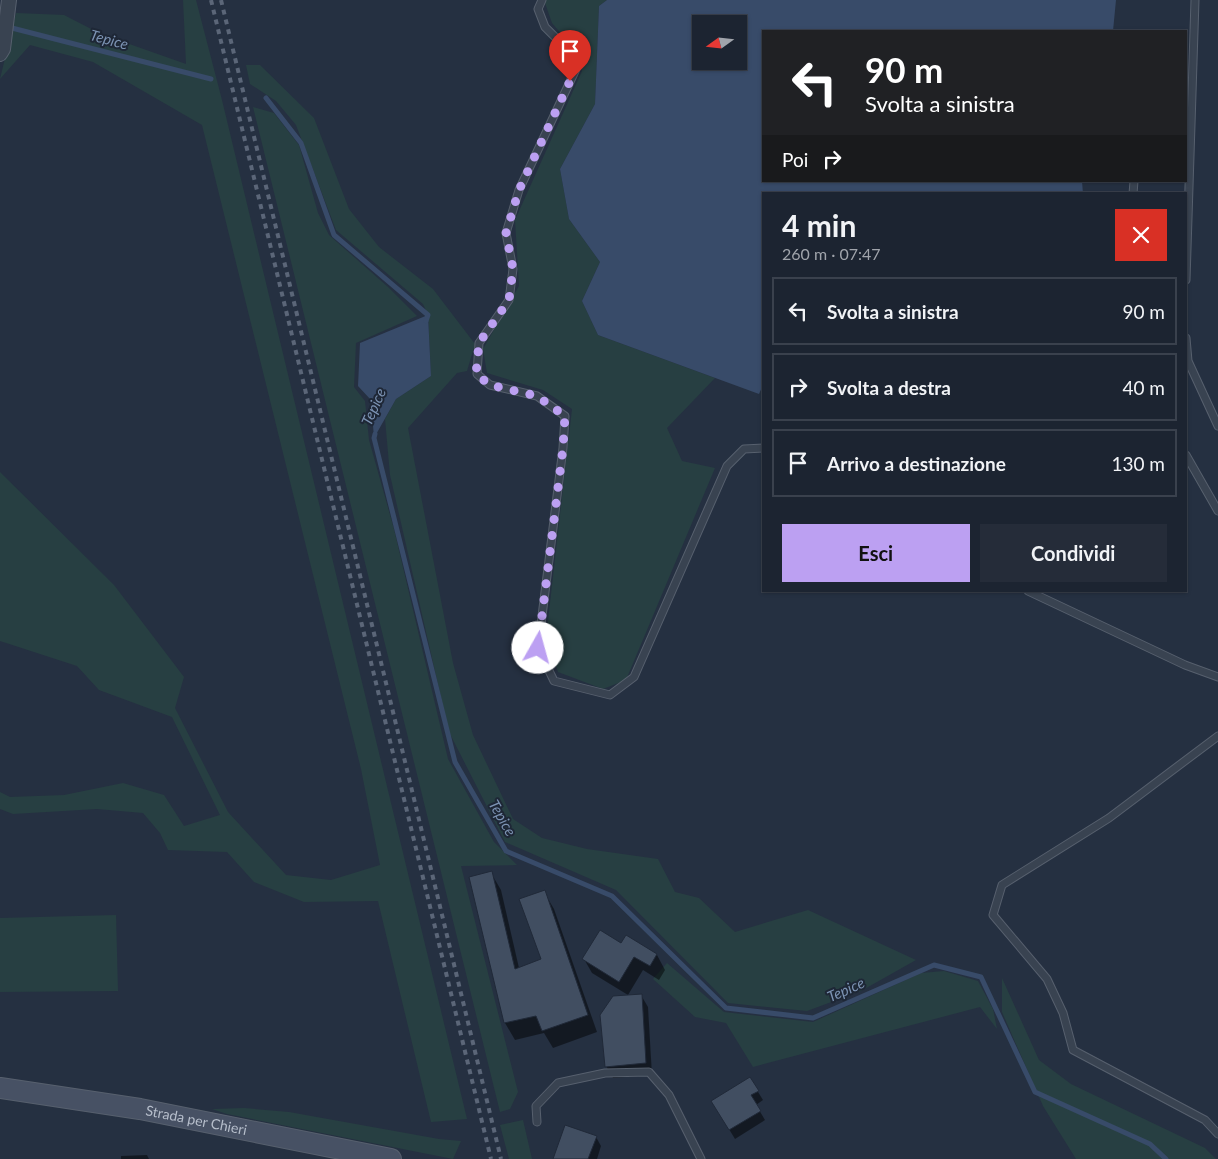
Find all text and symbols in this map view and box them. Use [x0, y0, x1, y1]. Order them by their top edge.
north arrow [692, 15, 748, 70]
map controls [692, 15, 747, 70]
water label: Tepice [88, 25, 130, 53]
pin [549, 30, 591, 81]
icon: arrive [556, 37, 584, 65]
text: 90 m [865, 48, 943, 90]
icon: left [782, 50, 847, 115]
text: Svolta a sinistra [865, 90, 1015, 117]
icon: right [818, 145, 846, 173]
text: Poi [782, 148, 808, 171]
text: 4 min [782, 207, 856, 243]
button: close [1115, 209, 1167, 261]
text: 260 m · 07:47 [782, 244, 881, 263]
icon: left [784, 297, 812, 325]
text: Svolta a sinistra [827, 300, 959, 323]
text: 90 m [1122, 300, 1165, 323]
icon: right [784, 373, 812, 401]
text: Svolta a destra [827, 376, 951, 399]
text: 40 m [1122, 376, 1165, 399]
water label: Tepice [357, 385, 389, 428]
icon: arrive [784, 449, 812, 477]
text: Arrivo a destinazione [827, 452, 1006, 475]
text: 130 m [1111, 452, 1165, 475]
button: Esci [782, 524, 970, 582]
button: Condividi [980, 524, 1167, 582]
position arrow [511, 621, 563, 673]
water label: Tepice [485, 796, 520, 839]
water label: Tepice [824, 973, 867, 1005]
street label: Strada per Chieri [144, 1101, 248, 1138]

